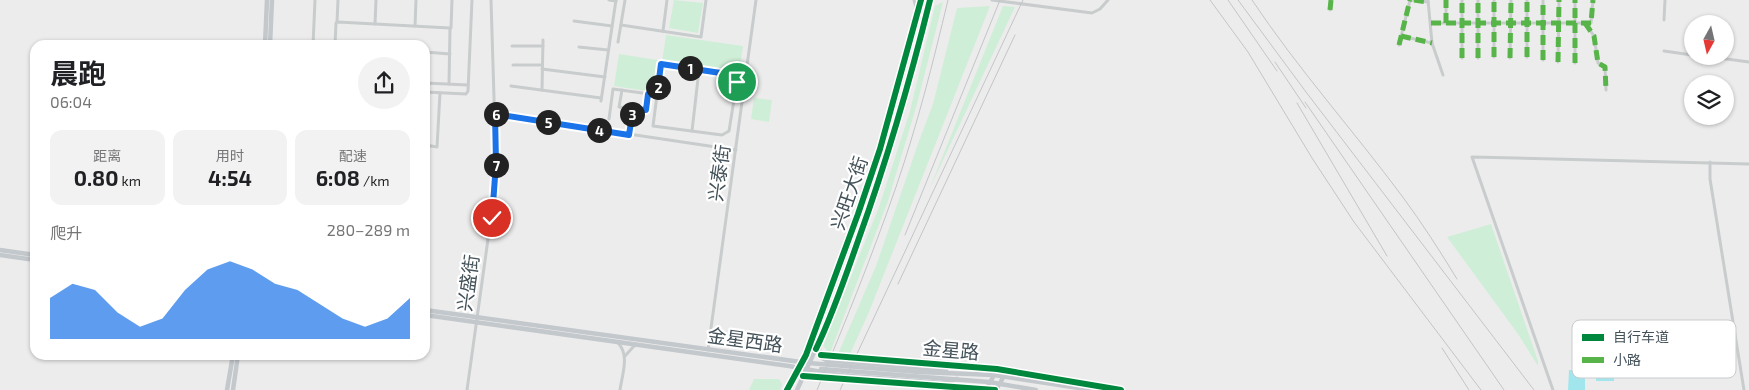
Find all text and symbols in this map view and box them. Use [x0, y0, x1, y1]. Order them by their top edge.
north arrow [1684, 15, 1734, 65]
map controls [1684, 15, 1734, 125]
text: 晨跑 [50, 56, 106, 90]
pin: 1 [678, 56, 702, 80]
button: share [358, 57, 410, 109]
text: 1 [687, 60, 694, 77]
pin [716, 61, 758, 103]
icon: arrive [723, 68, 751, 96]
pin: 2 [646, 74, 670, 100]
button: layers [1684, 75, 1734, 125]
text: 2 [654, 79, 663, 96]
text: 06:04 [50, 92, 92, 111]
pin: 6 [484, 102, 508, 126]
pin: 3 [620, 102, 644, 126]
text: 6 [492, 106, 501, 123]
text: 3 [629, 106, 636, 123]
pin: 5 [536, 110, 560, 134]
text: 5 [545, 114, 552, 131]
pin: 4 [586, 118, 612, 142]
text: 4 [595, 122, 604, 139]
street label: 兴泰街 [703, 143, 734, 203]
text: 距离 [93, 147, 121, 164]
text: 用时 [216, 147, 244, 164]
text: 配速 [339, 147, 367, 164]
pin: 7 [484, 152, 508, 178]
street label: 兴旺大街 [825, 153, 872, 233]
text: 7 [493, 157, 500, 174]
text: 0.80 [74, 165, 118, 190]
text: 4:54 [208, 165, 252, 190]
text: 6:08 [316, 165, 360, 190]
text: km [118, 172, 141, 189]
text: /km [360, 172, 390, 189]
pin [471, 197, 513, 239]
icon: check [478, 204, 506, 232]
text: 280–289 m [327, 220, 410, 239]
text: 爬升 [50, 223, 82, 242]
street label: 兴盛街 [452, 253, 483, 313]
legend [1572, 320, 1736, 378]
street label: 金星西路 [706, 323, 784, 356]
text: 自行车道 [1613, 328, 1669, 345]
street label: 金星路 [922, 336, 980, 363]
text: 小路 [1613, 351, 1641, 368]

